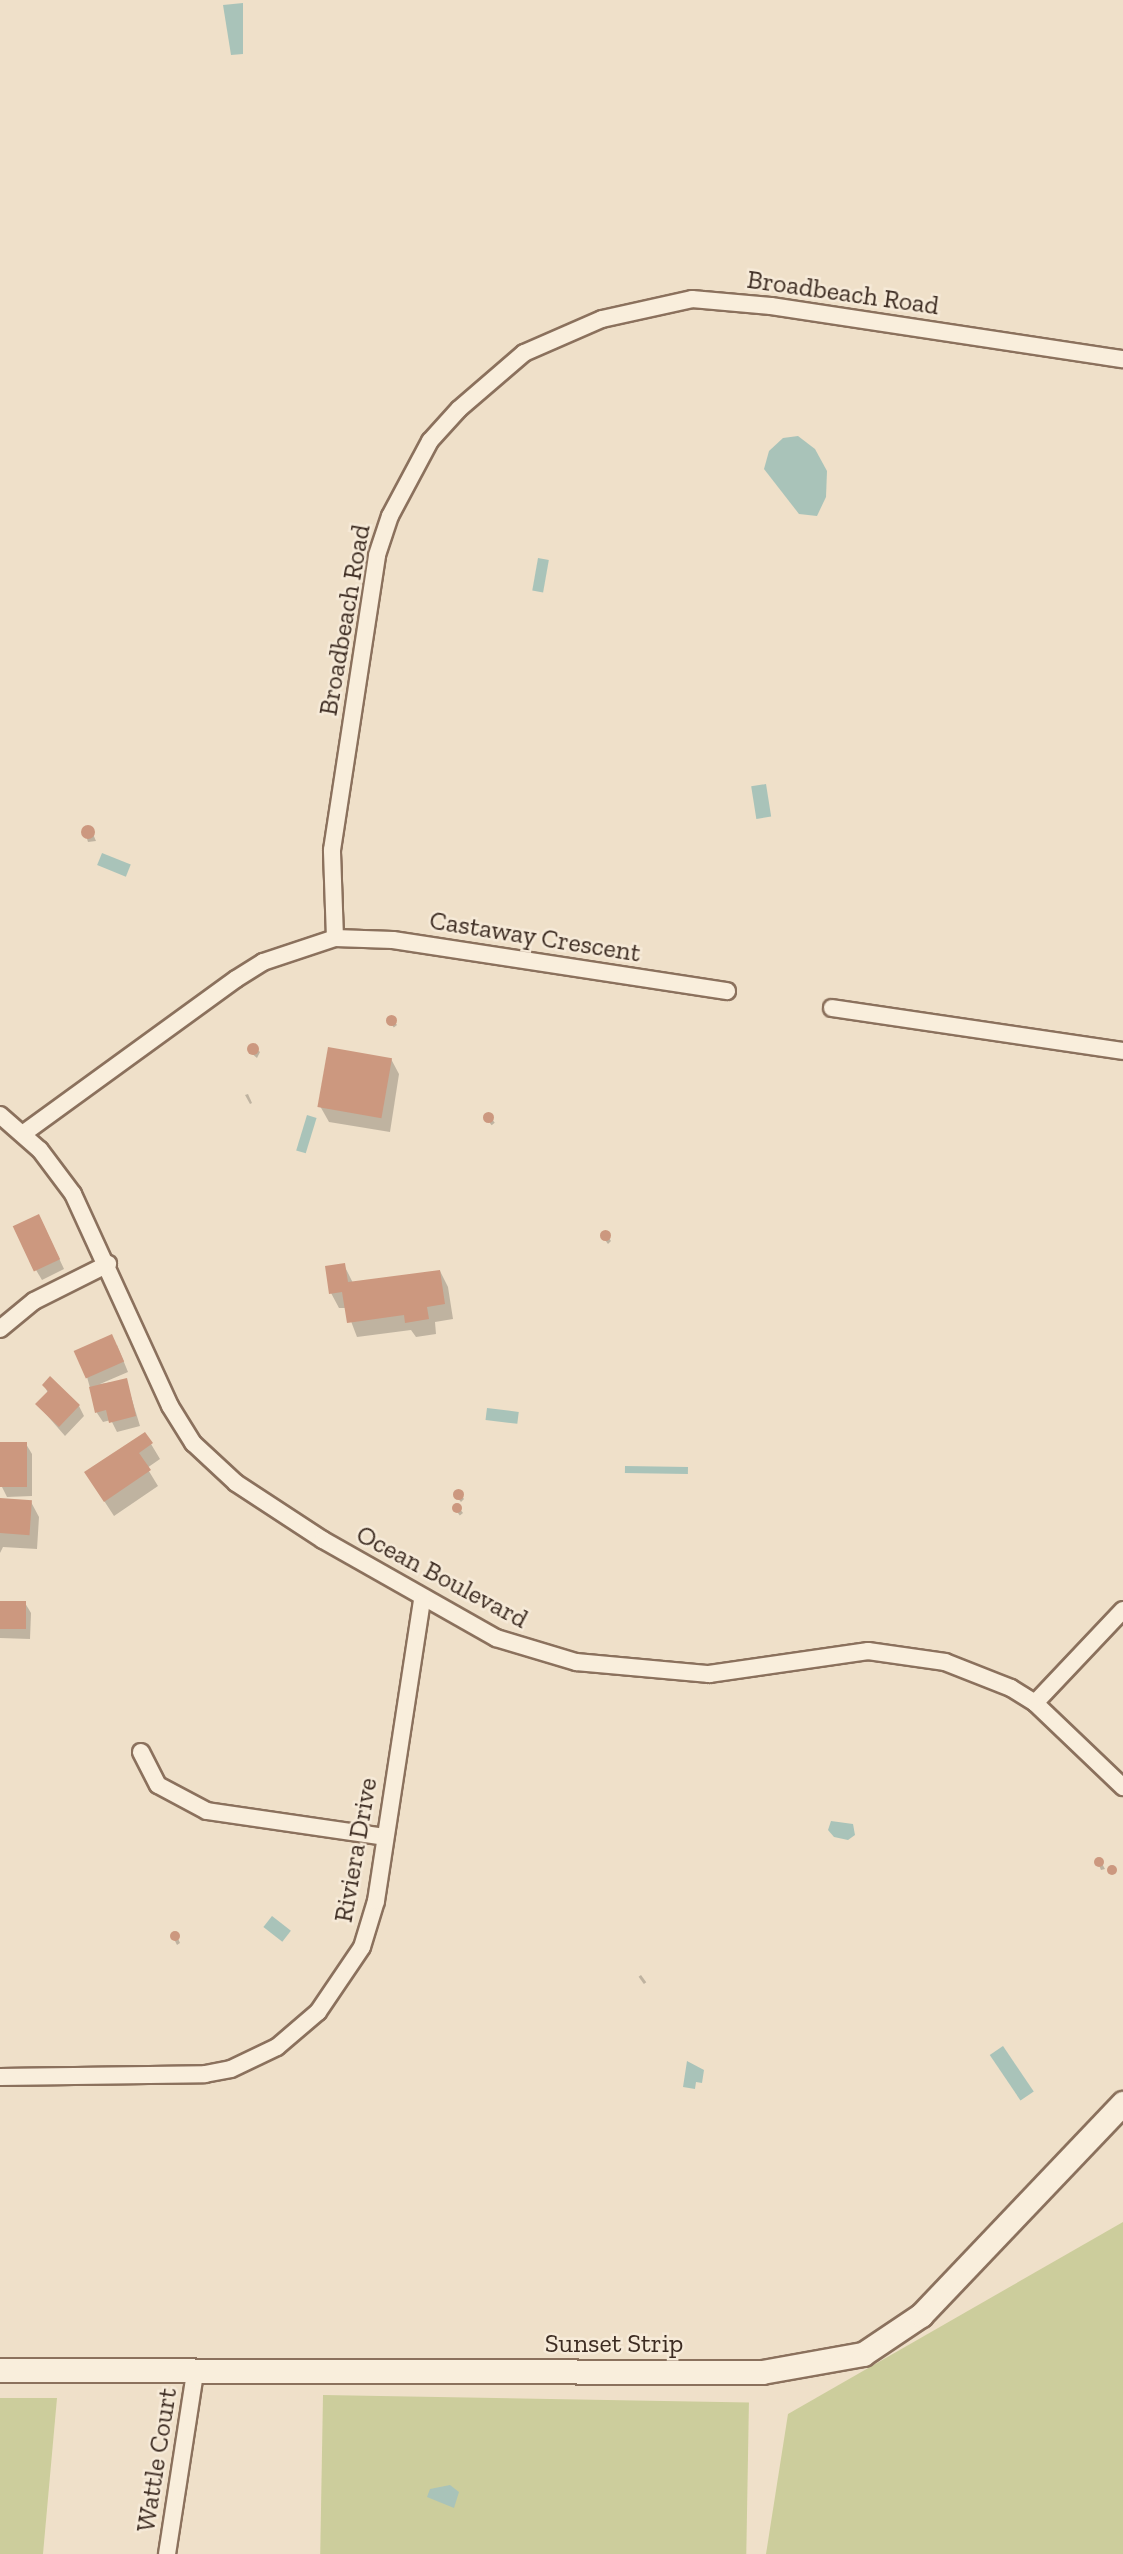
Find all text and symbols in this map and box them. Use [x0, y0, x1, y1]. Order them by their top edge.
street label: Broadbeach Road [745, 264, 941, 322]
street label: Broadbeach Road [313, 522, 377, 718]
street label: Castaway Crescent [427, 905, 643, 969]
street label: Ocean Boulevard [351, 1519, 533, 1635]
street label: Riviera Drive [328, 1775, 384, 1925]
street label: Sunset Strip [545, 2328, 683, 2360]
street label: Wattle Court [130, 2386, 184, 2534]

